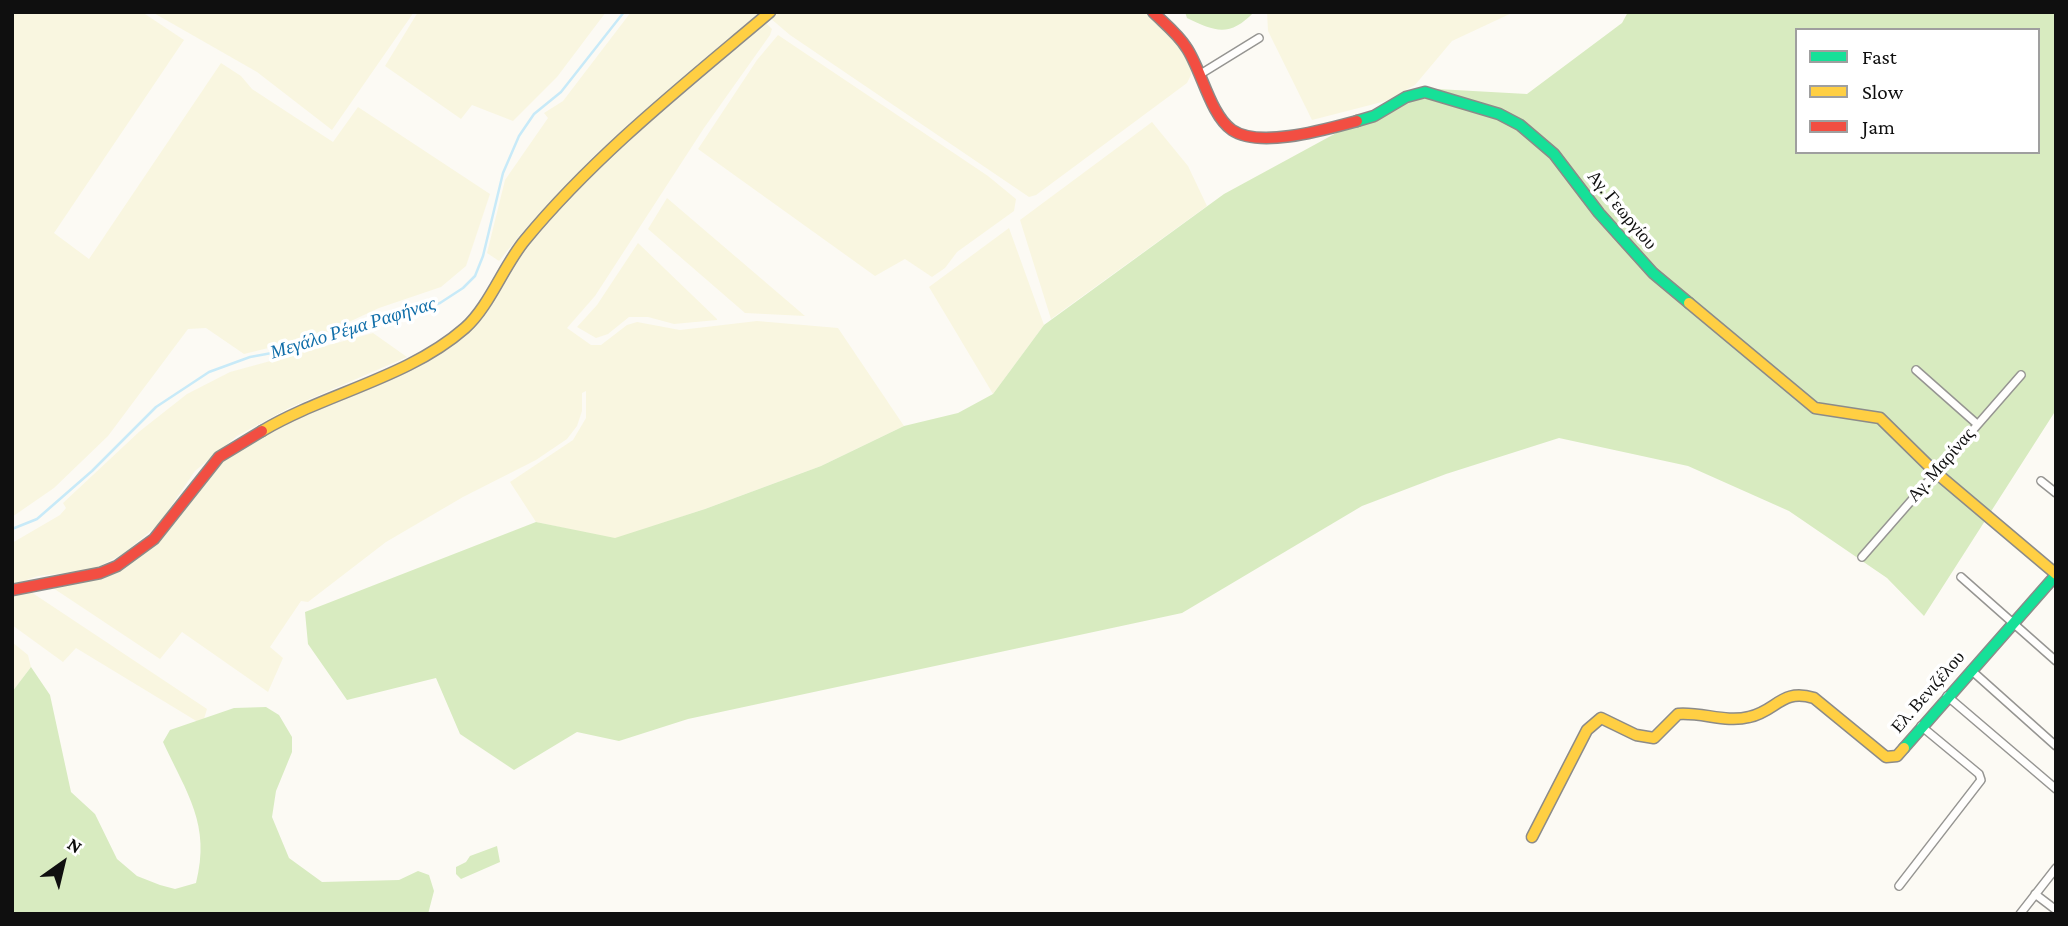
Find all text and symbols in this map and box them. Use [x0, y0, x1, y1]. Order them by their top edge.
legend [1795, 28, 2040, 154]
text: Fast [1862, 45, 1897, 69]
text: Slow [1862, 80, 1903, 104]
text: Jam [1862, 115, 1895, 139]
street label: Αγ. Γεωργίου [1583, 166, 1661, 254]
water label: Μεγάλο Ρέμα Ραφήνας [267, 292, 439, 364]
street label: Αγ. Μαρίνας [1903, 424, 1979, 506]
street label: Ελ. Βενιζέλου [1887, 647, 1969, 737]
north arrow [28, 828, 98, 898]
text: N [64, 833, 86, 857]

